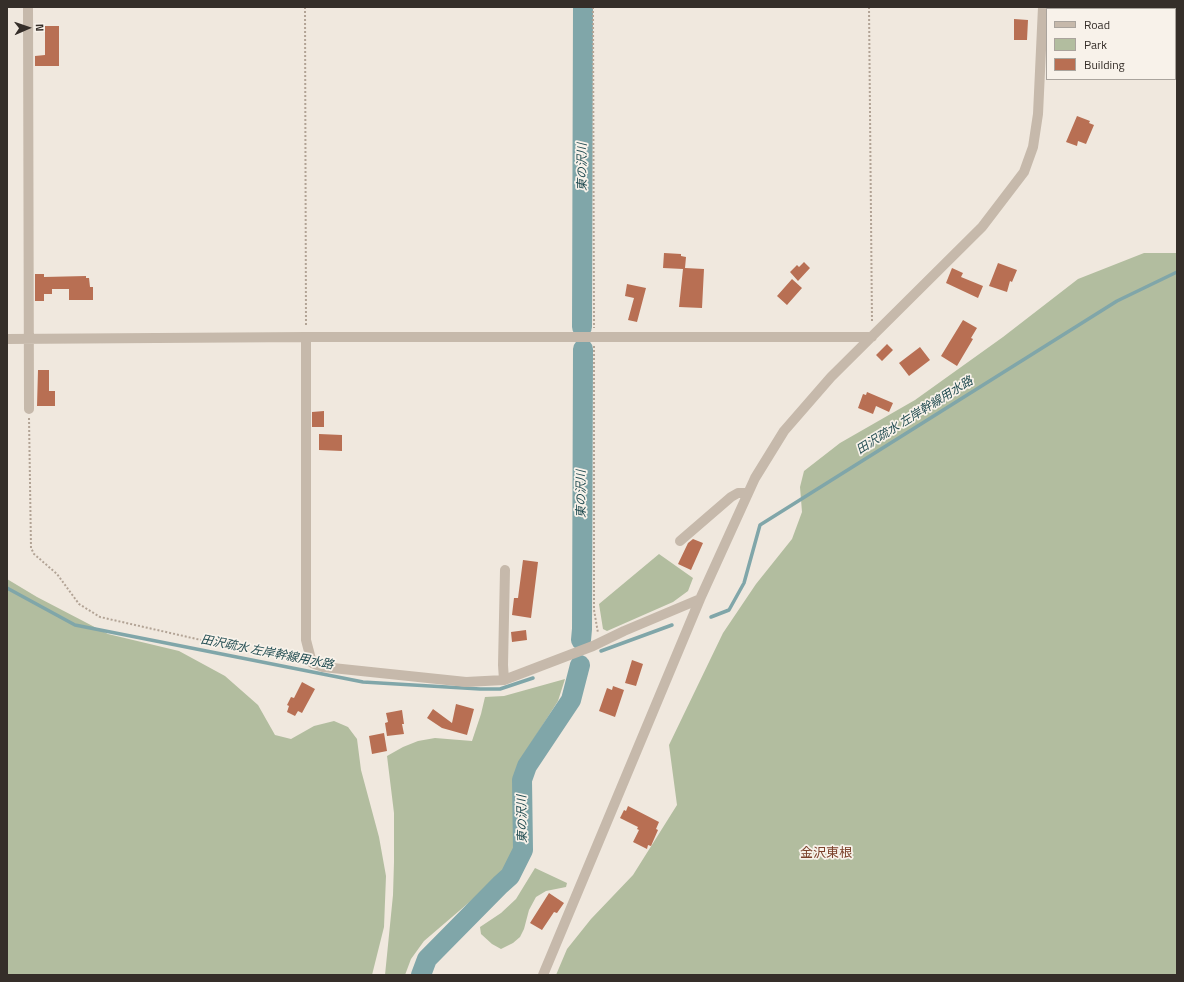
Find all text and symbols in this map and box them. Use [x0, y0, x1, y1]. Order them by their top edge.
north arrow [8, 8, 48, 48]
legend [1046, 8, 1176, 80]
text: Road [1084, 15, 1110, 34]
text: N [32, 23, 48, 32]
text: Park [1084, 35, 1107, 54]
text: Building [1084, 55, 1125, 74]
water label: 東の沢川 [576, 143, 590, 191]
water label: 田沢疏水 左岸幹線用水路 [854, 374, 976, 458]
water label: 東の沢川 [575, 470, 589, 518]
water label: 田沢疏水 左岸幹線用水路 [200, 633, 334, 673]
water label: 東の沢川 [515, 795, 531, 843]
district label: 金沢東根 [800, 846, 852, 862]

